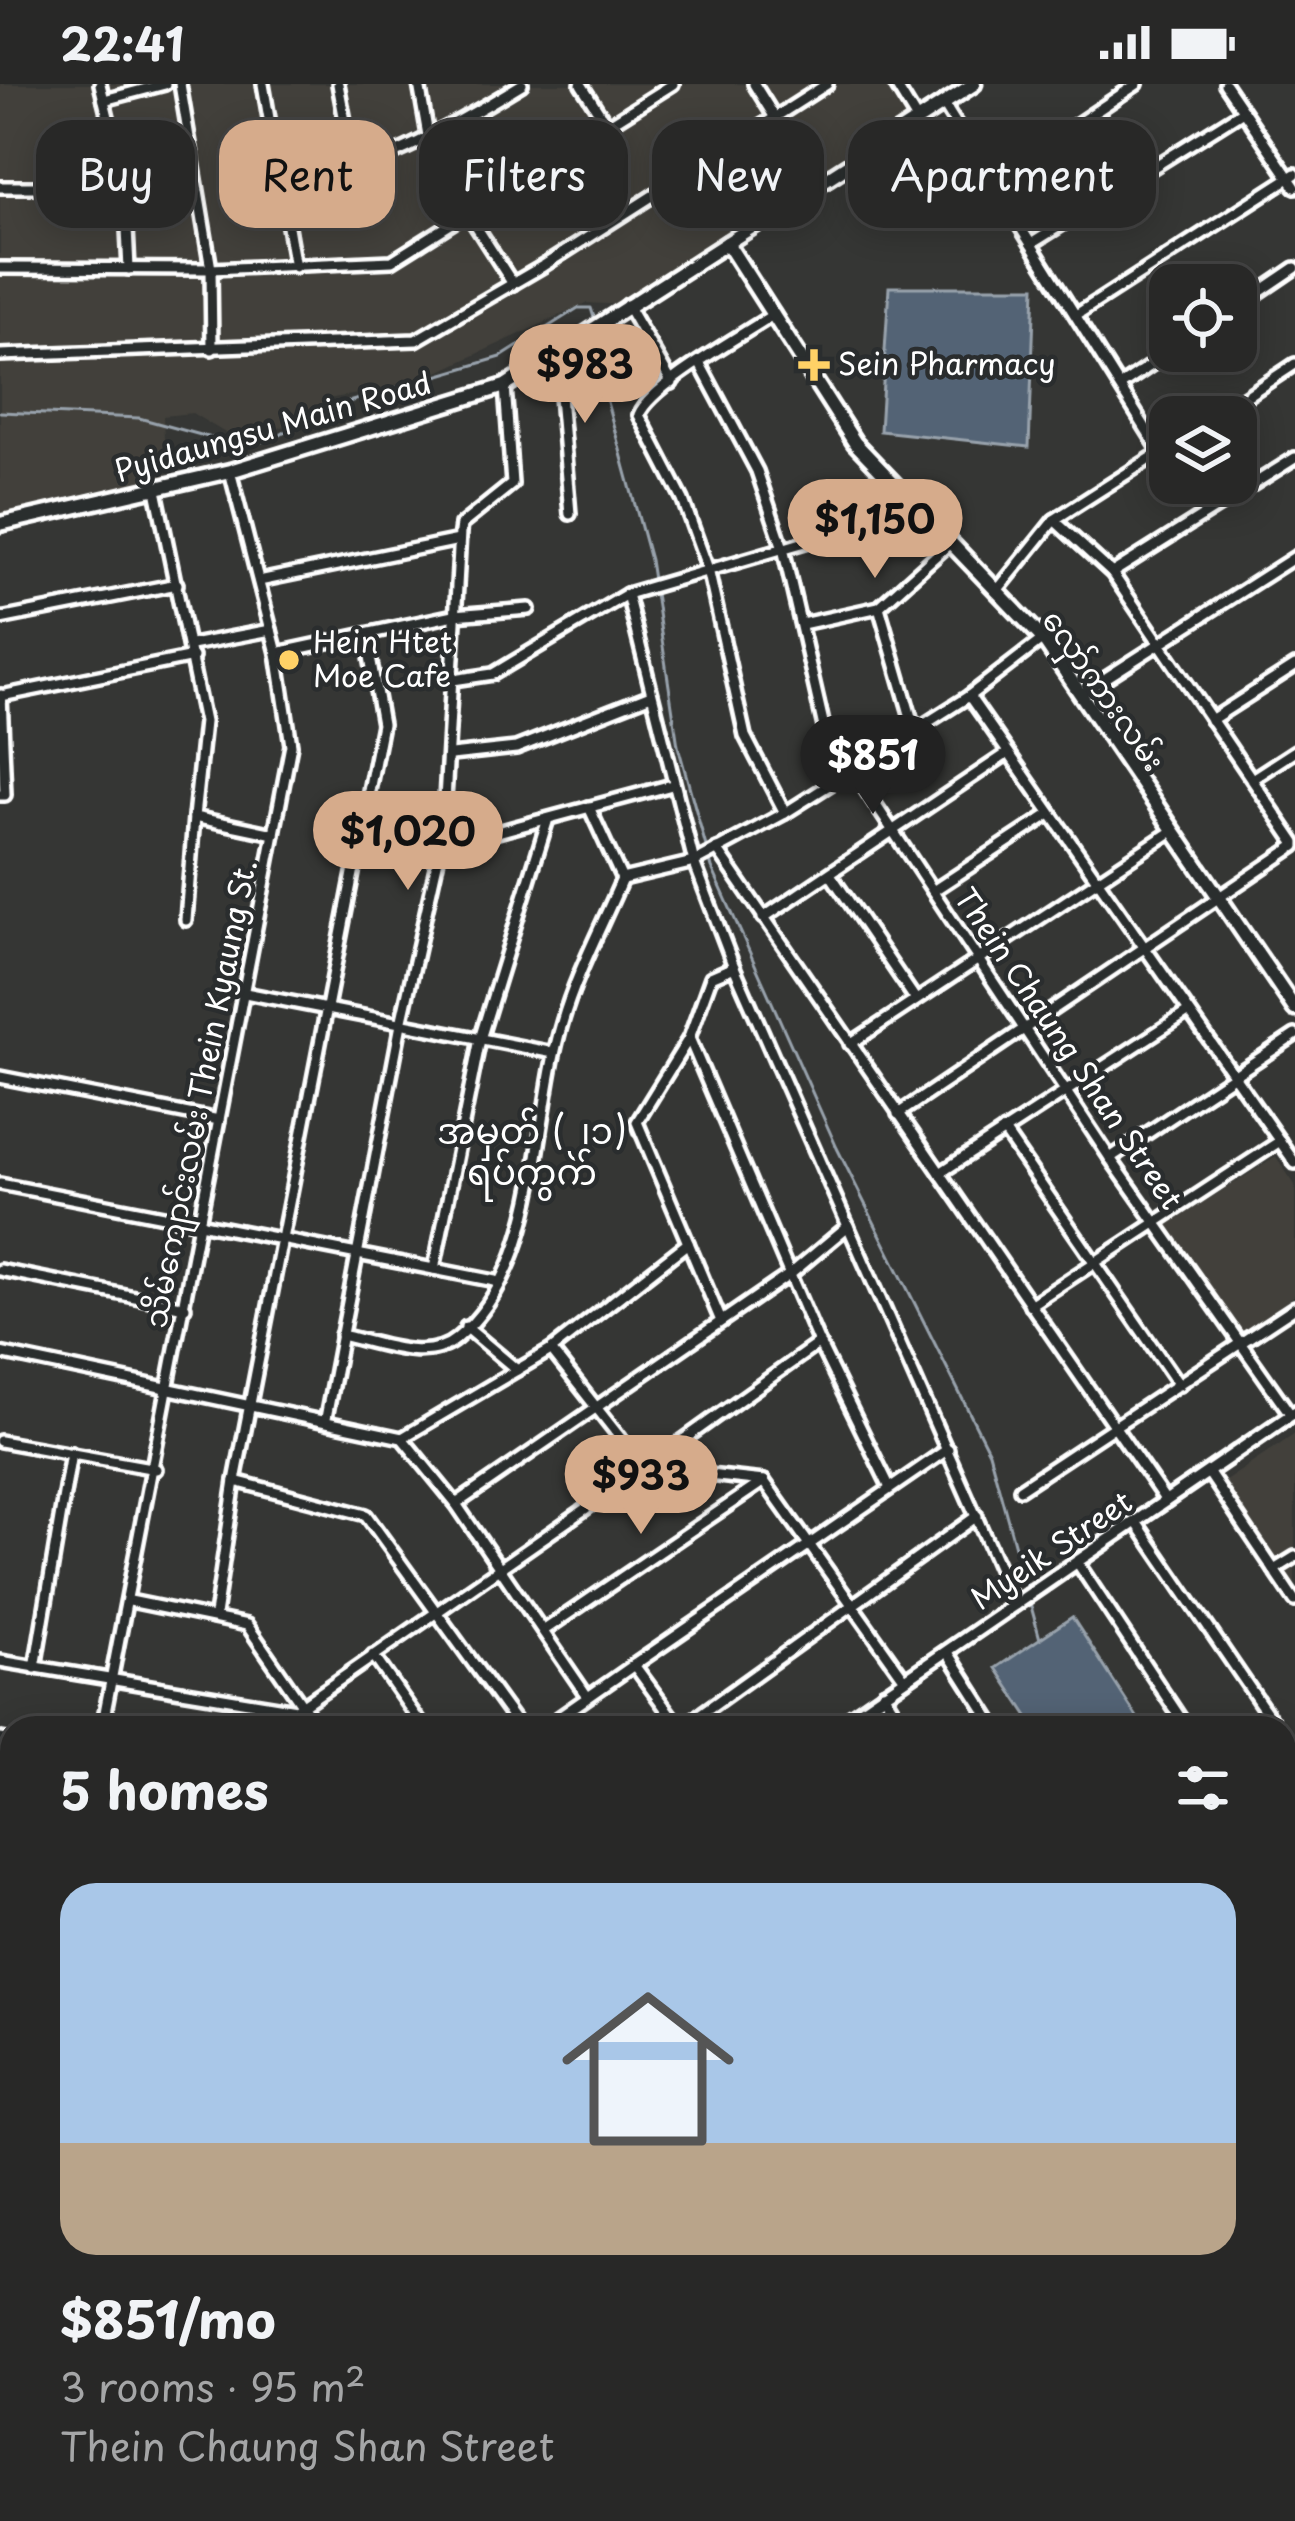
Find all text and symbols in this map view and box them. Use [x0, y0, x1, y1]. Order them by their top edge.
text: 22:41 [60, 8, 184, 76]
chip: Buy [36, 120, 195, 228]
chip: Rent [219, 120, 395, 228]
chip: Filters [419, 120, 628, 228]
chip: New [652, 120, 824, 228]
chip: Apartment [848, 120, 1156, 228]
map controls [1149, 264, 1257, 504]
button: locate [1149, 264, 1257, 372]
pin: $983 [514, 324, 656, 426]
text: $983 [536, 333, 634, 392]
place label: Sein Pharmacy [838, 340, 1056, 385]
marker: Sein Pharmacy [801, 352, 827, 378]
street label: Pyidaungsu Main Road [109, 359, 436, 492]
button: layers [1149, 396, 1257, 504]
pin: $1,150 [777, 479, 973, 581]
text: $1,150 [815, 488, 935, 547]
street label: လှော်ကားလမ်း [1029, 600, 1177, 782]
place label: Hein Htet Moe Cafe [313, 618, 453, 697]
marker: Hein Htet Moe Cafe [276, 647, 302, 673]
pin: $851 [802, 715, 944, 817]
text: $851 [827, 724, 919, 783]
pin: $1,020 [310, 791, 506, 893]
text: $1,020 [340, 800, 476, 859]
street label: သိမ်ကျောင်းလမ်း Thein Kyaung St. [131, 856, 271, 1332]
street label: Thein Chaung Shan Street [945, 877, 1195, 1218]
district label: အမှတ် (၂၁) ရပ်ကွက် [437, 1102, 627, 1202]
pin: $933 [570, 1435, 712, 1537]
text: $933 [592, 1444, 690, 1503]
street label: Myeik Street [961, 1478, 1140, 1620]
text: 5 homes [60, 1750, 269, 1827]
icon: filters [1170, 1755, 1236, 1821]
icon: home [540, 1961, 756, 2177]
text: $851/mo [60, 2279, 276, 2356]
text: 3 rooms · 95 m² [60, 2356, 366, 2415]
text: Thein Chaung Shan Street [60, 2415, 555, 2474]

